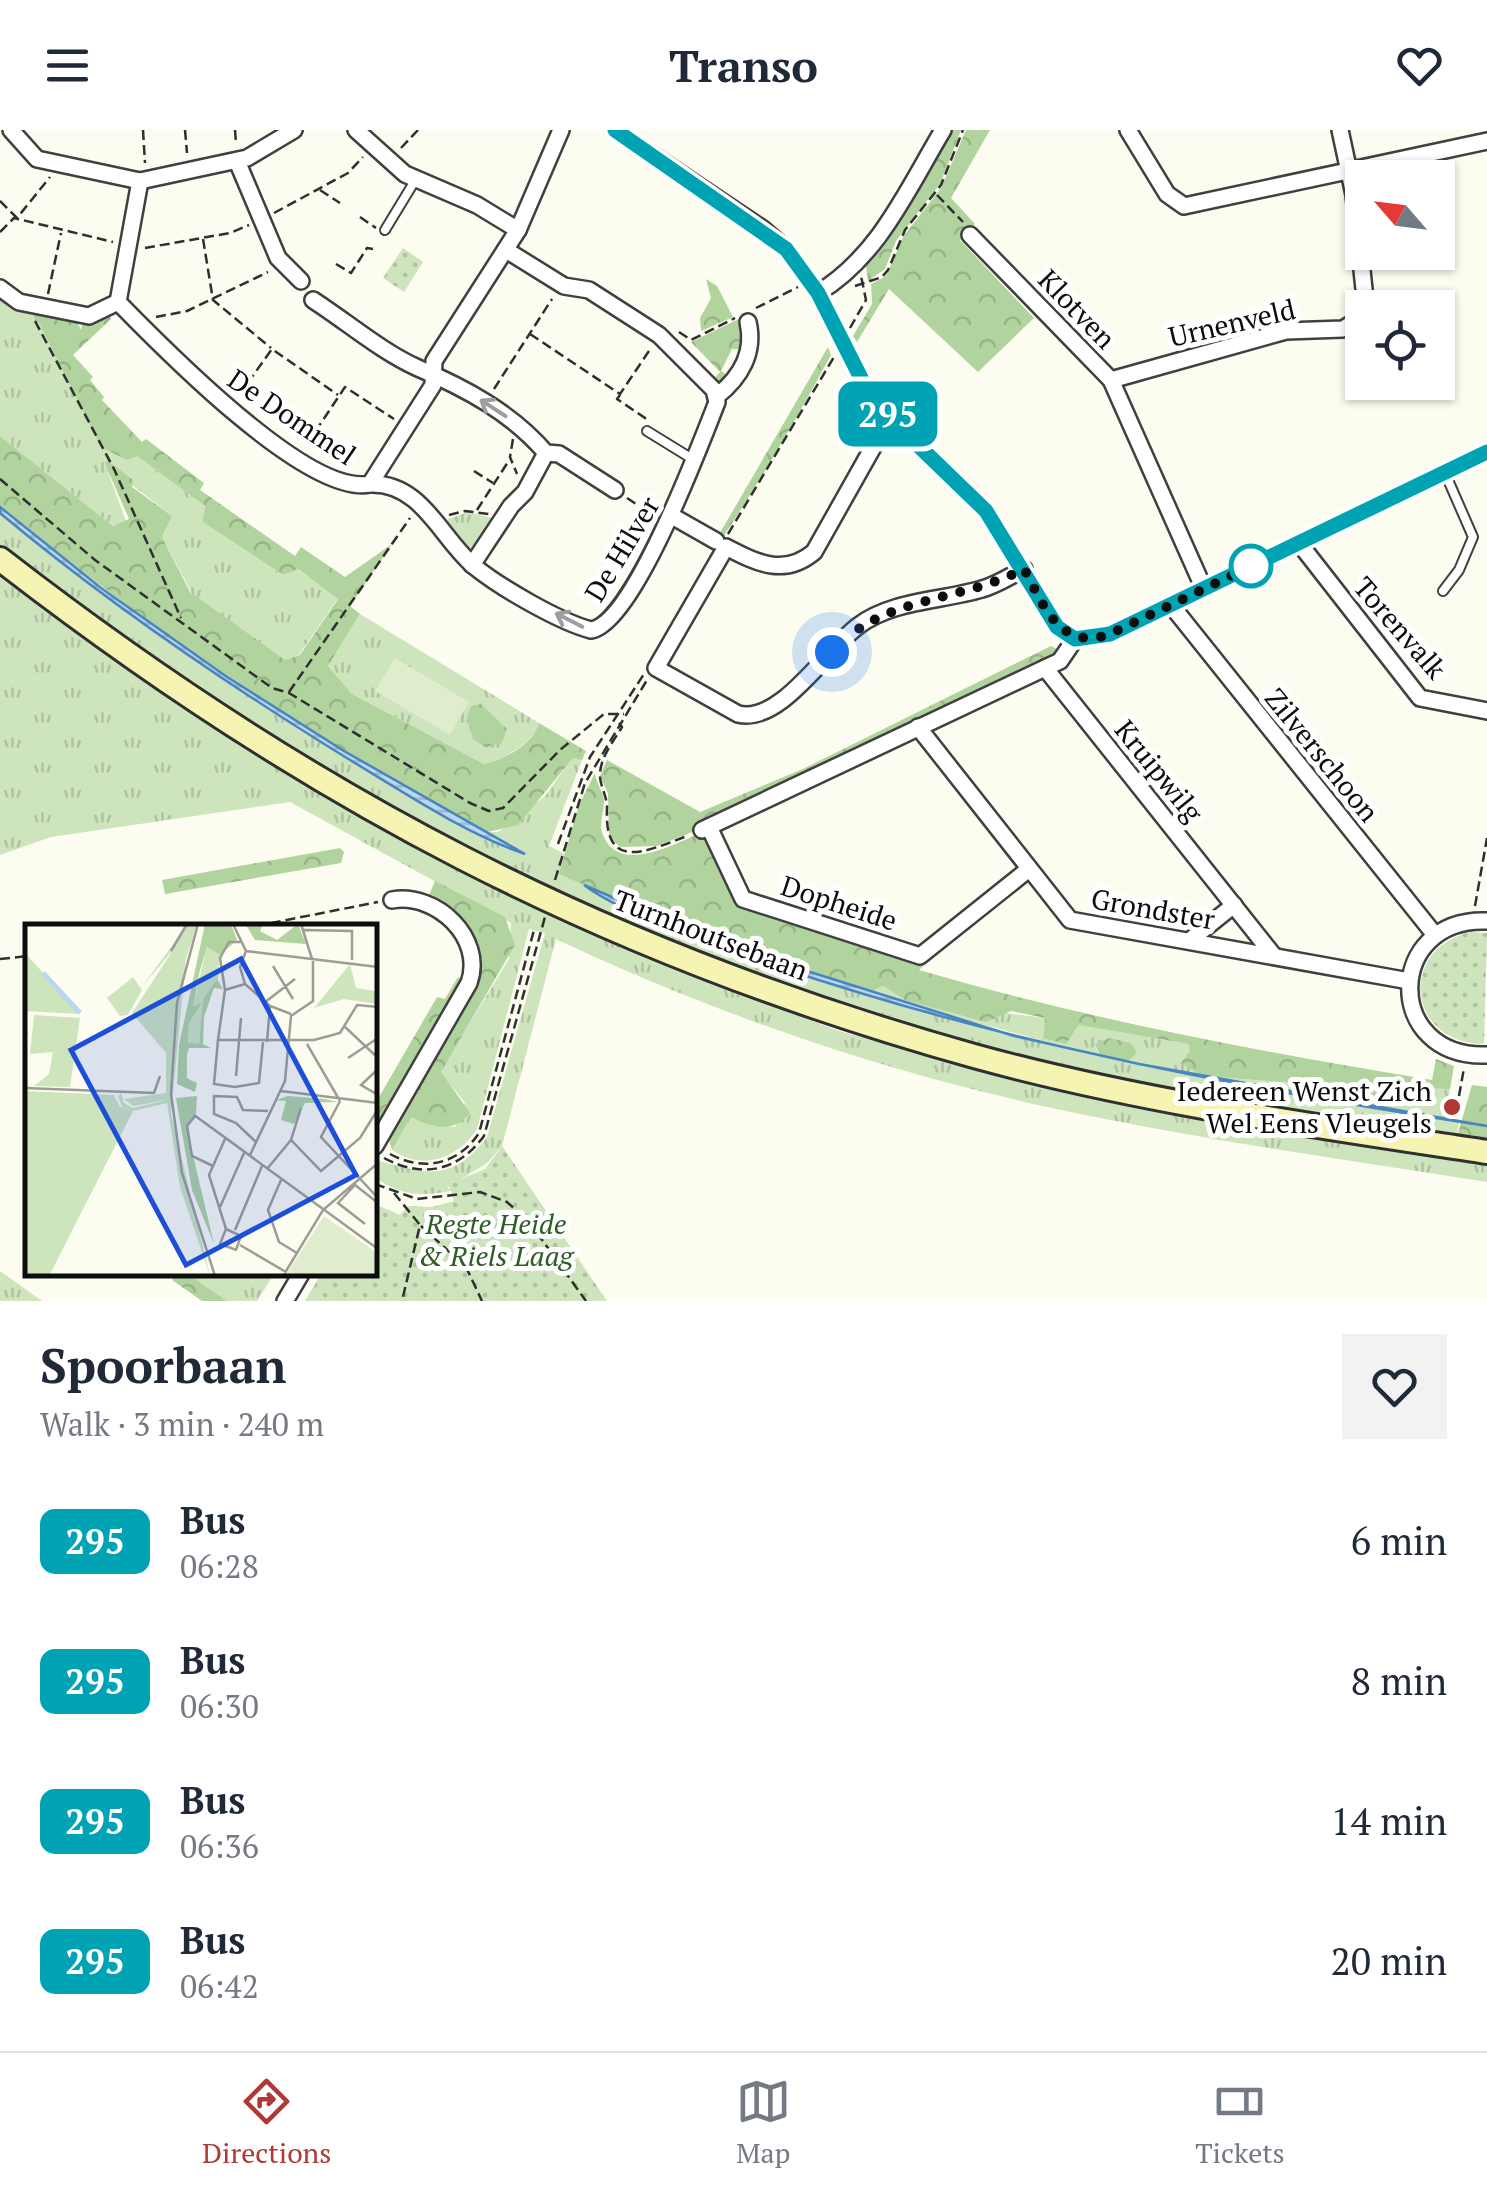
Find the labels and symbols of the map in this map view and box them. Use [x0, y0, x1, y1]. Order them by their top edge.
north arrow [1345, 160, 1455, 270]
street label: Klotven [1031, 261, 1124, 356]
street label: Urnenveld [1165, 290, 1299, 355]
street label: De Dommel [221, 360, 364, 473]
line badge: 295 [830, 382, 946, 446]
one-way arrow [480, 398, 508, 419]
street label: De Hilver [576, 489, 668, 608]
unlabelled marker [1230, 545, 1272, 587]
street label: Torenvalk [1346, 569, 1455, 687]
one-way arrow [555, 610, 585, 629]
your location [807, 627, 857, 677]
street label: Zilverschoon [1257, 680, 1388, 829]
street label: Kruipwilg [1107, 712, 1213, 830]
street label: Dopheide [777, 866, 902, 939]
street label: Grondster [1088, 879, 1218, 938]
street label: Turnhoutsebaan [609, 881, 814, 989]
inset map [25, 924, 378, 1276]
place label: Iedereen Wenst Zich Wel Eens Vleugels [1177, 1072, 1432, 1141]
marker: Iedereen Wenst Zich Wel Eens Vleugels [1441, 1096, 1463, 1118]
park label: Regte Heide & Riels Laag [419, 1205, 575, 1274]

